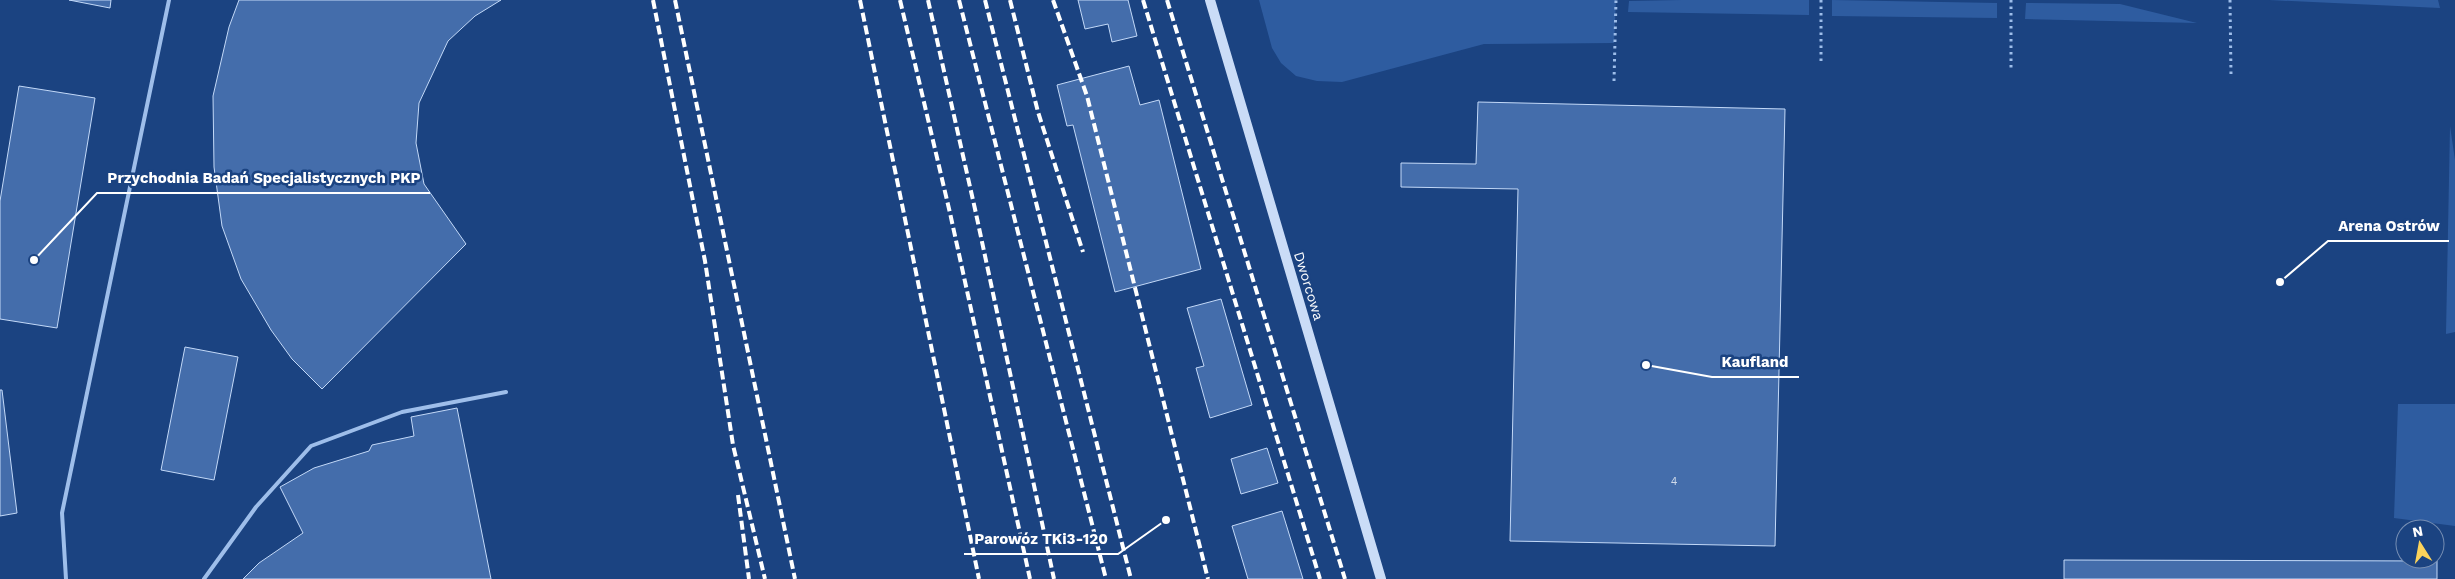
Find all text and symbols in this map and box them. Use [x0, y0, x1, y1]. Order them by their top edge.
callout: Przychodnia Badań Specjalistycznych PKP [97, 163, 430, 193]
text: Przychodnia Badań Specjalistycznych PKP [107, 169, 421, 187]
callout: Arena Ostrów [2328, 211, 2449, 241]
text: Arena Ostrów [2338, 217, 2440, 235]
street label: Dworcowa [1291, 250, 1327, 322]
callout: Kaufland [1712, 347, 1799, 377]
text: Kaufland [1722, 353, 1788, 371]
house number: 4 [1671, 475, 1678, 488]
north arrow [2395, 519, 2445, 569]
text: N [2411, 522, 2424, 540]
callout: Parowóz TKi3-120 [964, 524, 1118, 554]
text: Parowóz TKi3-120 [974, 530, 1108, 548]

